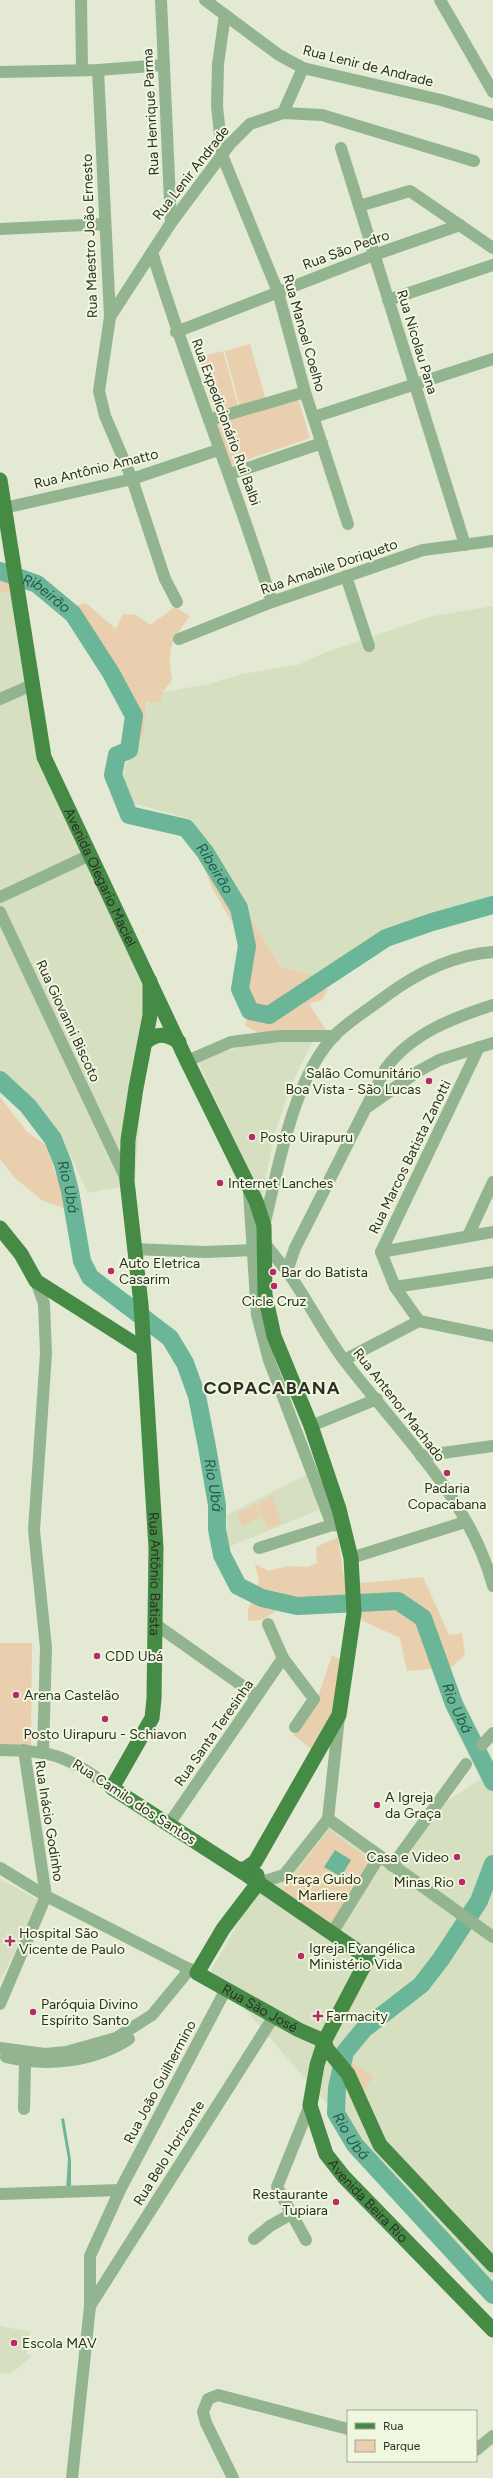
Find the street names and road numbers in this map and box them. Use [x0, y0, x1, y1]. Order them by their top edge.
street label: Rua Lenir de Andrade [301, 42, 435, 91]
street label: Rua Henrique Parma [139, 48, 163, 176]
street label: Rua Lenir Andrade [149, 122, 233, 223]
street label: Rua Maestro João Ernesto [79, 154, 101, 318]
street label: Rua São Pedro [300, 226, 392, 274]
street label: Rua Manoel Coelho [279, 272, 329, 394]
street label: Rua Nicolau Pana [393, 288, 441, 396]
street label: Rua Expedicionário Rui Balbi [188, 336, 264, 508]
street label: Rua Antônio Amatto [32, 445, 160, 493]
street label: Rua Amabile Doriqueto [258, 536, 400, 598]
street label: Avenida Olegario Maciel [61, 805, 140, 949]
street label: Rua Giovanni Biscoto [32, 957, 104, 1085]
street label: Rua Marcos Batista Zanotti [365, 1077, 455, 1237]
street label: Rua Antenor Machado [349, 1345, 449, 1465]
street label: Rua Antônio Batista [145, 1511, 165, 1636]
street label: Rua Santa Teresinha [171, 1677, 257, 1789]
street label: Rua Camilo dos Santos [69, 1756, 199, 1848]
street label: Rua Inácio Godinho [31, 1759, 67, 1883]
street label: Rua São José [219, 1980, 301, 2036]
street label: Rua João Guilhermino [120, 2017, 200, 2147]
street label: Rua Belo Horizonte [130, 2097, 208, 2209]
street label: Avenida Beira Rio [324, 2155, 411, 2246]

